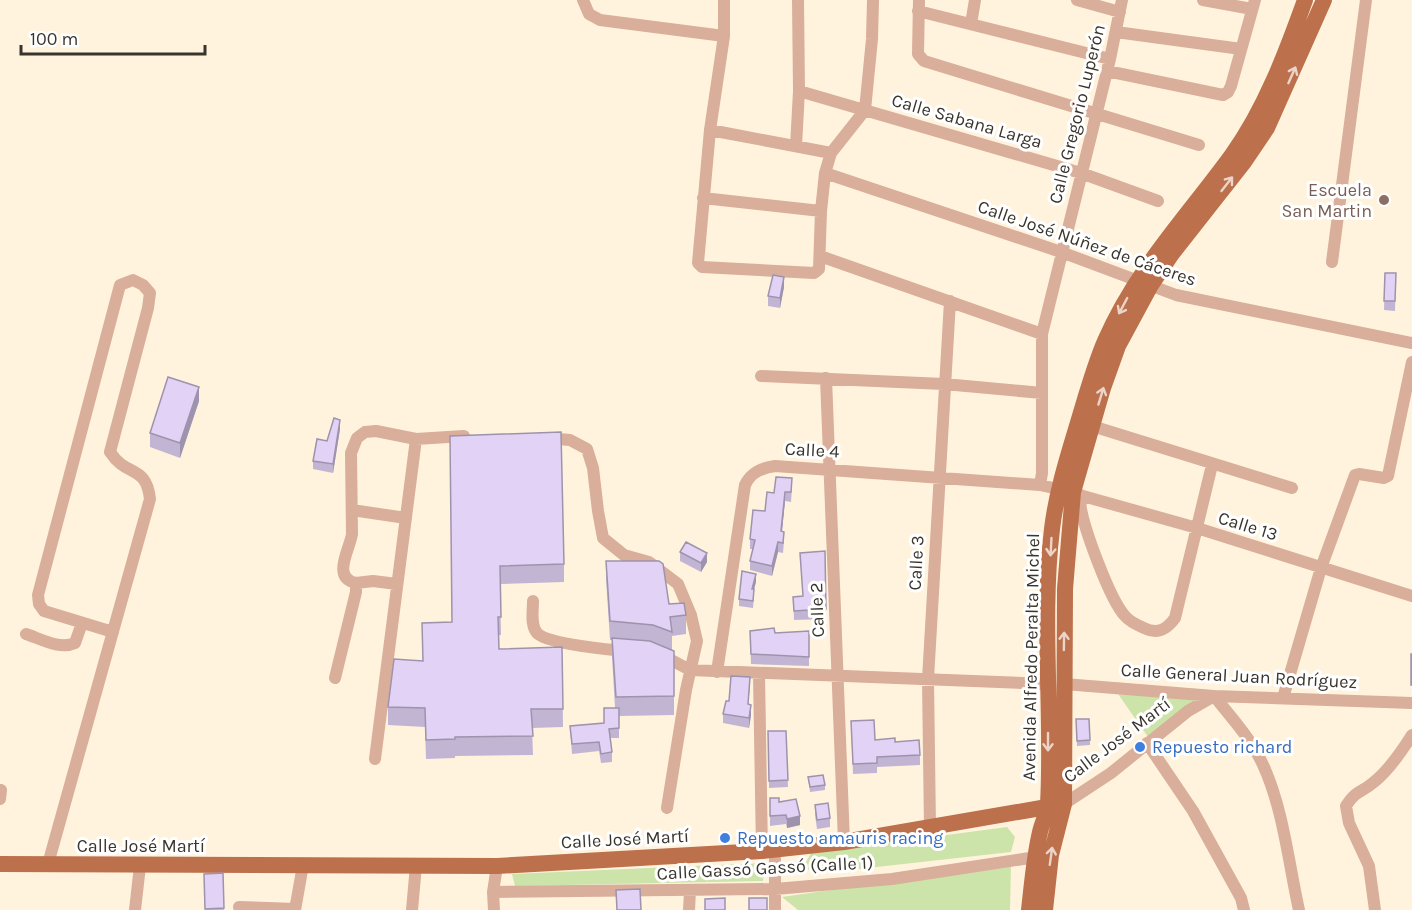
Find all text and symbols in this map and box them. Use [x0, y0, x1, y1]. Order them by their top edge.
scale bar [21, 18, 206, 56]
street label: Calle Gregorio Luperón [1044, 22, 1110, 206]
text: 100 m [30, 28, 78, 50]
one-way arrow [1286, 67, 1298, 85]
street label: Calle Sabana Larga [889, 89, 1045, 153]
one-way arrow [1220, 176, 1233, 192]
place label: Escuela San Martin [1281, 179, 1372, 222]
marker: Escuela San Martin [1377, 193, 1391, 207]
street label: Calle José Núñez de Cáceres [975, 195, 1199, 291]
one-way arrow [1117, 297, 1128, 315]
one-way arrow [1096, 387, 1107, 406]
street label: Calle 4 [784, 438, 840, 462]
street label: Calle 13 [1216, 507, 1280, 545]
street label: Avenida Alfredo Peralta Michel [1018, 533, 1044, 781]
street label: Calle 3 [904, 535, 928, 591]
one-way arrow [1045, 536, 1056, 556]
street label: Calle 2 [805, 582, 829, 638]
one-way arrow [1058, 631, 1070, 651]
street label: Calle General Juan Rodríguez [1120, 659, 1358, 693]
street label: Calle José Martí [1059, 692, 1175, 787]
one-way arrow [1042, 731, 1054, 751]
place label: Repuesto richard [1152, 736, 1292, 758]
marker: Repuesto richard [1133, 740, 1147, 754]
street label: Calle José Martí [560, 825, 690, 853]
place label: Repuesto amauris racing [737, 827, 944, 849]
marker: Repuesto amauris racing [718, 831, 732, 845]
street label: Calle José Martí [77, 835, 206, 857]
one-way arrow [1046, 847, 1057, 867]
street label: Calle Gassó Gassó (Calle 1) [656, 851, 874, 885]

